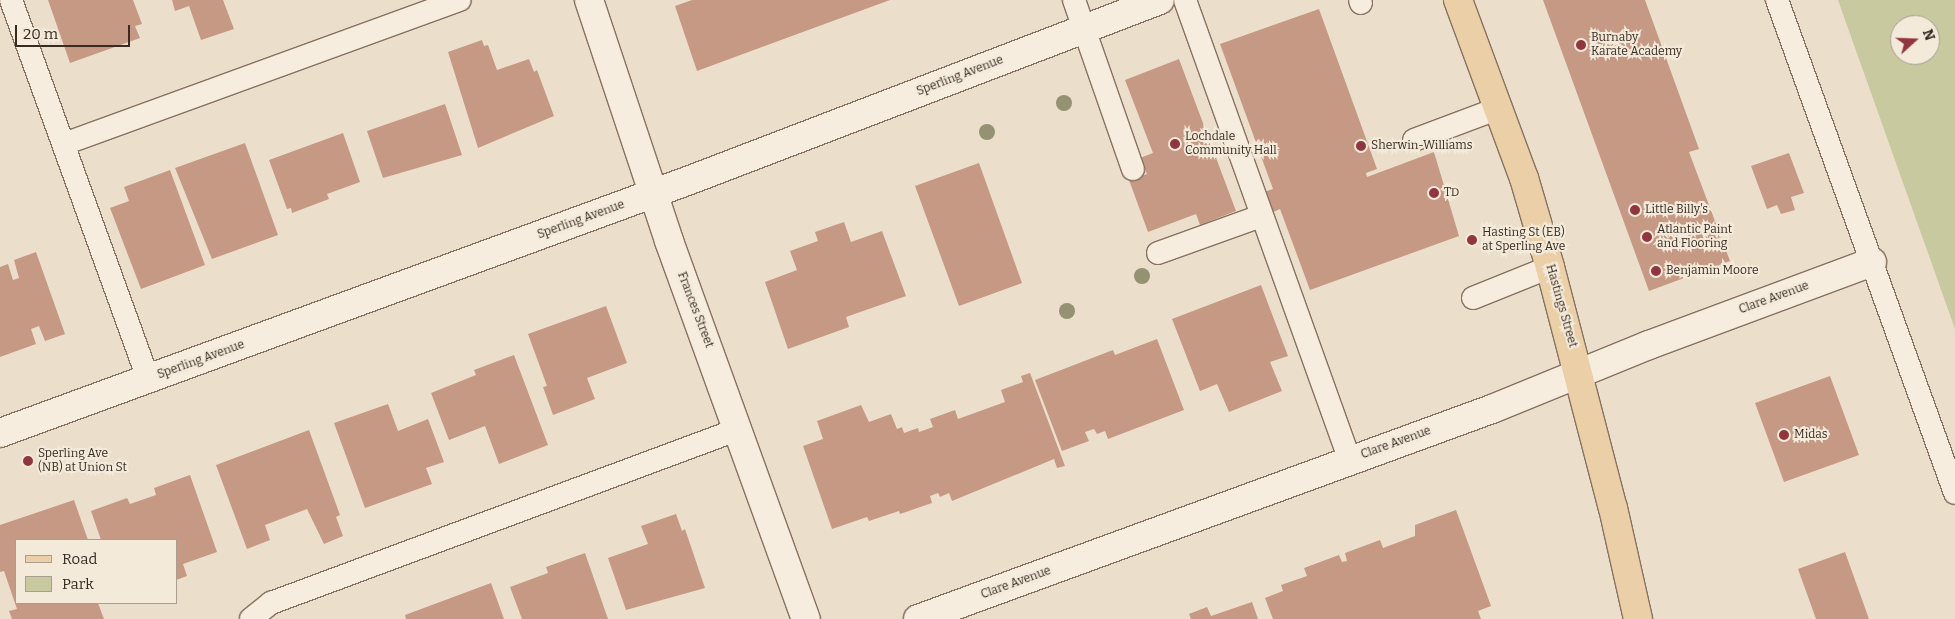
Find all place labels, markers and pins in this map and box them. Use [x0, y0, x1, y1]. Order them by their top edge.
place label: Burnaby Karate Academy [1591, 31, 1682, 59]
marker: Burnaby Karate Academy [1575, 39, 1587, 51]
place label: Lochdale Community Hall [1185, 130, 1277, 158]
marker: Lochdale Community Hall [1169, 138, 1181, 150]
place label: Sherwin-Williams [1371, 139, 1472, 153]
marker: Sherwin-Williams [1355, 140, 1367, 152]
place label: TD [1444, 186, 1459, 200]
marker: TD [1428, 187, 1440, 199]
place label: Little Billy's [1645, 203, 1708, 217]
marker: Little Billy's [1629, 204, 1641, 216]
place label: Atlantic Paint and Flooring [1657, 223, 1732, 251]
place label: Hasting St (EB) at Sperling Ave [1482, 226, 1565, 254]
marker: Atlantic Paint and Flooring [1641, 231, 1653, 243]
marker: Hasting St (EB) at Sperling Ave [1466, 234, 1478, 246]
place label: Benjamin Moore [1666, 264, 1758, 278]
marker: Benjamin Moore [1650, 265, 1662, 277]
place label: Midas [1794, 428, 1828, 442]
marker: Midas [1778, 429, 1790, 441]
place label: Sperling Ave (NB) at Union St [38, 447, 127, 475]
marker: Sperling Ave (NB) at Union St [22, 455, 34, 467]

